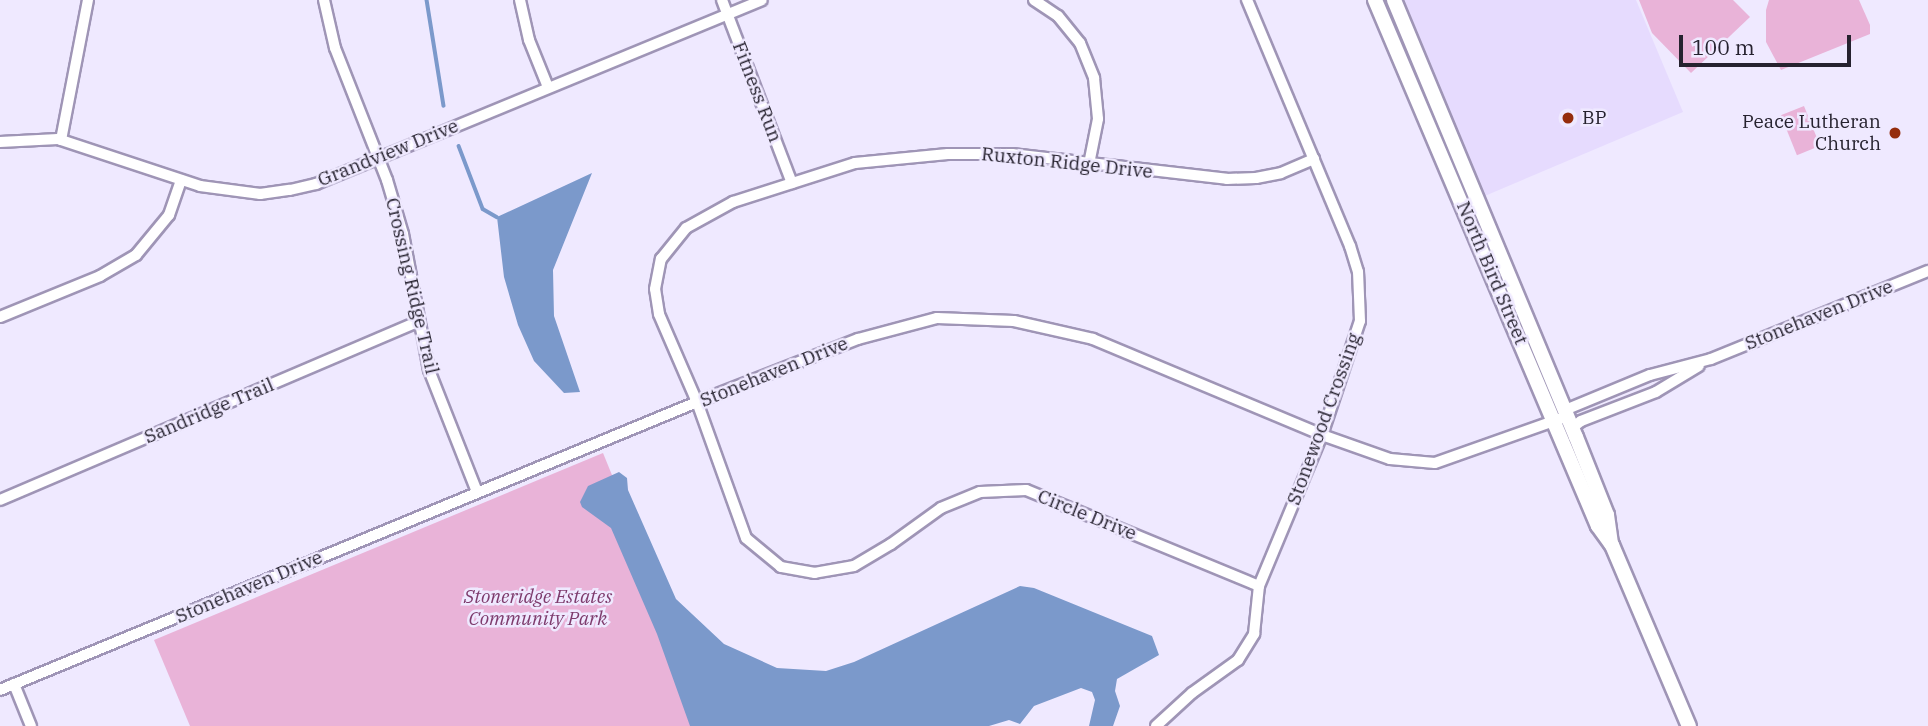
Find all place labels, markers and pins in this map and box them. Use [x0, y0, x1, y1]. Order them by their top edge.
place label: BP [1582, 107, 1607, 129]
marker: BP [1560, 110, 1576, 126]
place label: Peace Lutheran Church [1742, 111, 1881, 155]
marker: Peace Lutheran Church [1887, 125, 1903, 141]

